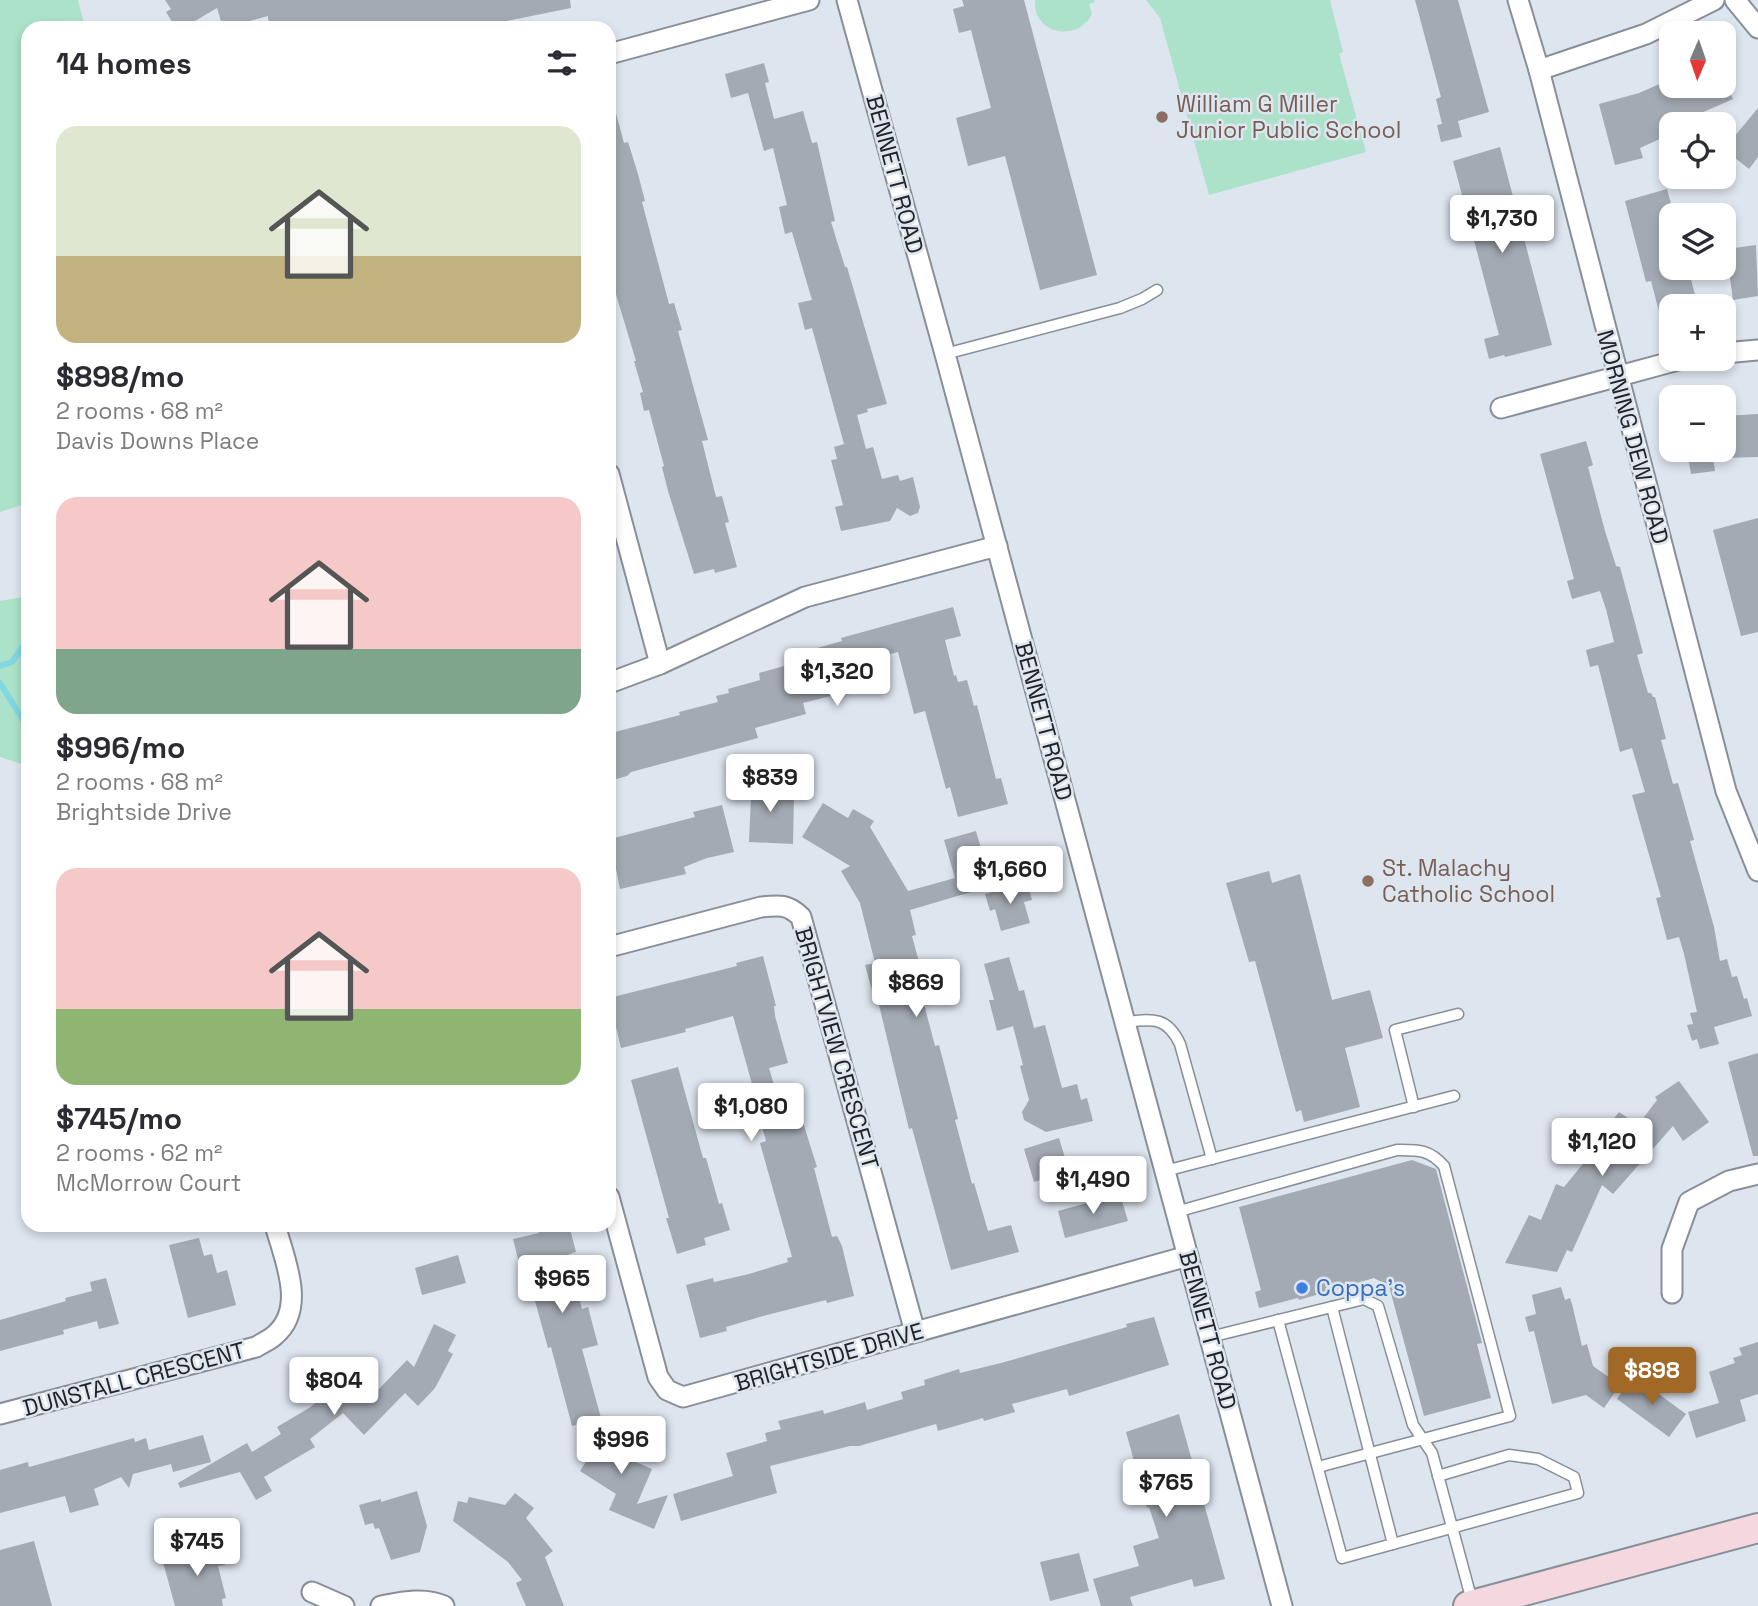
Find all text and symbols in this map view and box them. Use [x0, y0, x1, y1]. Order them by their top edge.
north arrow [1659, 21, 1736, 98]
map controls [1659, 21, 1736, 462]
text: 14 homes [56, 44, 192, 83]
icon: filters [543, 44, 581, 82]
place label: William G Miller Junior Public School [1176, 89, 1401, 145]
street label: BENNETT ROAD [859, 91, 931, 257]
marker: William G Miller Junior Public School [1154, 109, 1170, 125]
button: locate [1659, 112, 1736, 189]
icon: home [256, 171, 382, 297]
pin: $1,730 [1445, 196, 1559, 255]
text: $1,730 [1466, 203, 1538, 233]
button: layers [1659, 203, 1736, 280]
button: + [1659, 294, 1736, 371]
street label: MORNING DEW ROAD [1590, 327, 1676, 547]
text: $898/mo [56, 357, 184, 396]
button: − [1659, 385, 1736, 462]
text: 2 rooms · 68 m² [56, 396, 223, 426]
text: Davis Downs Place [56, 426, 259, 456]
icon: home [256, 542, 382, 668]
street label: BENNETT ROAD [1008, 638, 1080, 804]
pin: $1,320 [780, 648, 894, 708]
text: $1,320 [800, 656, 874, 686]
text: $996/mo [56, 728, 185, 767]
pin: $839 [729, 754, 811, 814]
text: $839 [742, 762, 798, 792]
text: 2 rooms · 68 m² [56, 767, 223, 797]
text: Brightside Drive [56, 797, 232, 827]
pin: $1,660 [953, 846, 1067, 906]
place label: St. Malachy Catholic School [1382, 853, 1555, 909]
text: $1,660 [973, 854, 1047, 884]
marker: St. Malachy Catholic School [1360, 873, 1376, 889]
icon: home [256, 913, 382, 1039]
street label: BRIGHTVIEW CRESCENT [788, 923, 886, 1173]
pin: $869 [875, 960, 957, 1019]
text: $869 [888, 967, 944, 997]
pin: $1,080 [694, 1084, 808, 1143]
text: $1,080 [714, 1091, 788, 1121]
text: $745/mo [56, 1099, 182, 1138]
pin: $1,120 [1545, 1118, 1659, 1178]
text: $1,120 [1568, 1126, 1636, 1156]
text: 2 rooms · 62 m² [56, 1138, 222, 1168]
pin: $1,490 [1036, 1156, 1150, 1216]
text: $1,490 [1056, 1164, 1130, 1194]
text: McMorrow Court [56, 1168, 241, 1198]
street label: BENNETT ROAD [1172, 1247, 1244, 1413]
pin: $965 [521, 1256, 603, 1315]
text: $965 [534, 1263, 590, 1293]
place label: Coppa's [1316, 1273, 1405, 1303]
marker: Coppa's [1294, 1280, 1310, 1296]
street label: BRIGHTSIDE DRIVE [731, 1316, 927, 1398]
street label: DUNSTALL CRESCENT [20, 1335, 248, 1423]
pin: $898 [1611, 1348, 1693, 1407]
text: $898 [1624, 1355, 1680, 1385]
pin: $804 [293, 1358, 375, 1417]
text: $804 [305, 1365, 363, 1395]
pin: $996 [580, 1416, 662, 1476]
text: $996 [593, 1424, 649, 1454]
pin: $765 [1125, 1460, 1207, 1519]
text: $765 [1139, 1467, 1193, 1497]
pin: $745 [156, 1518, 238, 1578]
text: $745 [170, 1526, 224, 1556]

